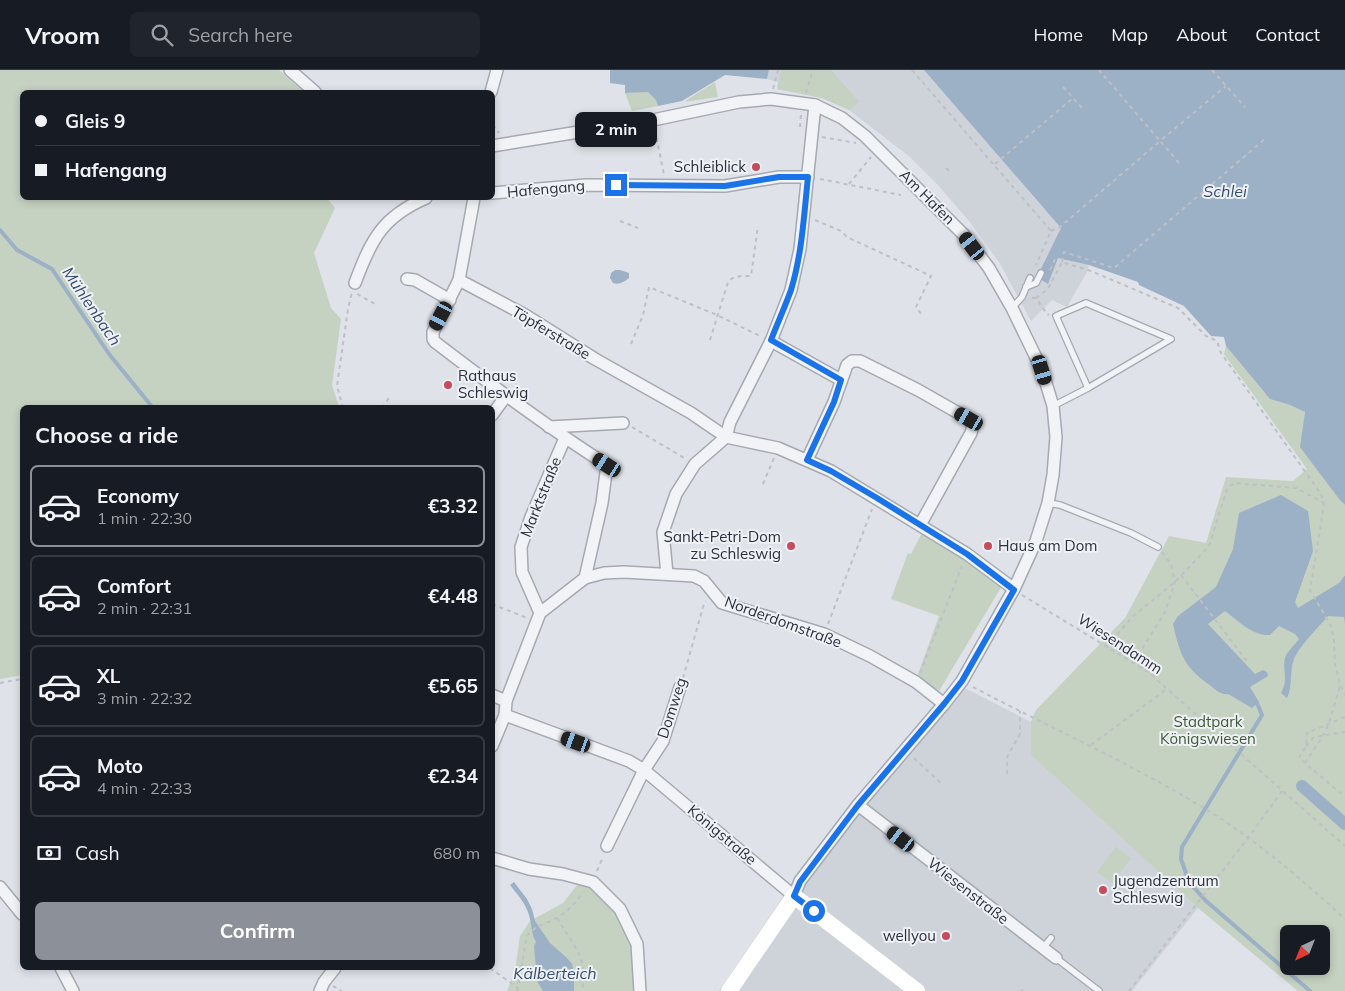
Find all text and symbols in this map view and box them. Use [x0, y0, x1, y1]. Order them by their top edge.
search box [130, 12, 480, 57]
text: Vroom [25, 20, 100, 50]
icon: search [148, 21, 176, 49]
text: Search here [188, 23, 293, 47]
text: Home [1033, 23, 1083, 46]
text: Map [1111, 23, 1148, 46]
text: About [1176, 23, 1227, 46]
text: Contact [1255, 23, 1320, 46]
text: Gleis 9 [65, 109, 126, 133]
callout: 2 min [575, 112, 657, 148]
text: 2 min [595, 119, 637, 139]
place label: Schleiblick [674, 157, 746, 176]
text: Hafengang [65, 158, 167, 182]
marker: Schleiblick [750, 161, 762, 173]
street label: Am Hafen [896, 165, 959, 228]
route end [605, 174, 627, 196]
street label: Hafengang [506, 176, 586, 201]
water label: Schlei [1203, 181, 1247, 201]
car [956, 230, 987, 262]
water label: Mühlenbach [58, 263, 126, 349]
car [427, 299, 454, 333]
street label: Töpferstraße [508, 302, 594, 363]
car [1030, 353, 1053, 387]
place label: Rathaus Schleswig [458, 366, 528, 402]
marker: Rathaus Schleswig [442, 379, 454, 391]
car [952, 405, 985, 433]
text: Choose a ride [35, 421, 178, 449]
car [590, 451, 623, 479]
street label: Marktstraße [516, 454, 565, 540]
icon: car [37, 484, 82, 529]
text: Economy [97, 484, 179, 508]
text: €3.32 [428, 494, 478, 518]
text: 1 min · 22:30 [97, 508, 192, 528]
place label: Sankt-Petri-Dom zu Schleswig [664, 527, 781, 563]
place label: Haus am Dom [998, 536, 1098, 555]
marker: Sankt-Petri-Dom zu Schleswig [785, 540, 797, 552]
marker: Haus am Dom [982, 540, 994, 552]
icon: car [37, 574, 82, 619]
text: Comfort [97, 574, 171, 598]
text: €4.48 [428, 584, 478, 608]
street label: Norderdomstraße [722, 592, 844, 651]
text: 2 min · 22:31 [97, 598, 192, 618]
street label: Wiesendamm [1074, 609, 1166, 678]
icon: car [37, 664, 82, 709]
text: XL [97, 664, 120, 688]
text: €5.65 [428, 674, 478, 698]
street label: Domweg [653, 675, 690, 741]
text: 3 min · 22:32 [97, 688, 192, 708]
park label: Stadtpark Königswiesen [1160, 712, 1256, 748]
car [559, 730, 592, 754]
icon: car [37, 754, 82, 799]
text: Moto [97, 754, 143, 778]
text: €2.34 [428, 764, 478, 788]
text: 4 min · 22:33 [97, 778, 192, 798]
street label: Königstraße [684, 800, 761, 869]
car [884, 824, 917, 854]
icon: cash [35, 839, 63, 867]
text: Cash [75, 841, 120, 865]
text: 680 m [433, 843, 480, 863]
street label: Wiesenstraße [924, 853, 1013, 928]
place label: Jugendzentrum Schleswig [1113, 871, 1219, 907]
marker: Jugendzentrum Schleswig [1097, 884, 1109, 896]
route start [803, 900, 825, 922]
button: Confirm [35, 902, 480, 960]
north arrow [1280, 925, 1330, 975]
map controls [1280, 925, 1330, 975]
place label: wellyou [883, 926, 936, 945]
marker: wellyou [940, 930, 952, 942]
water label: Kälberteich [513, 963, 597, 983]

